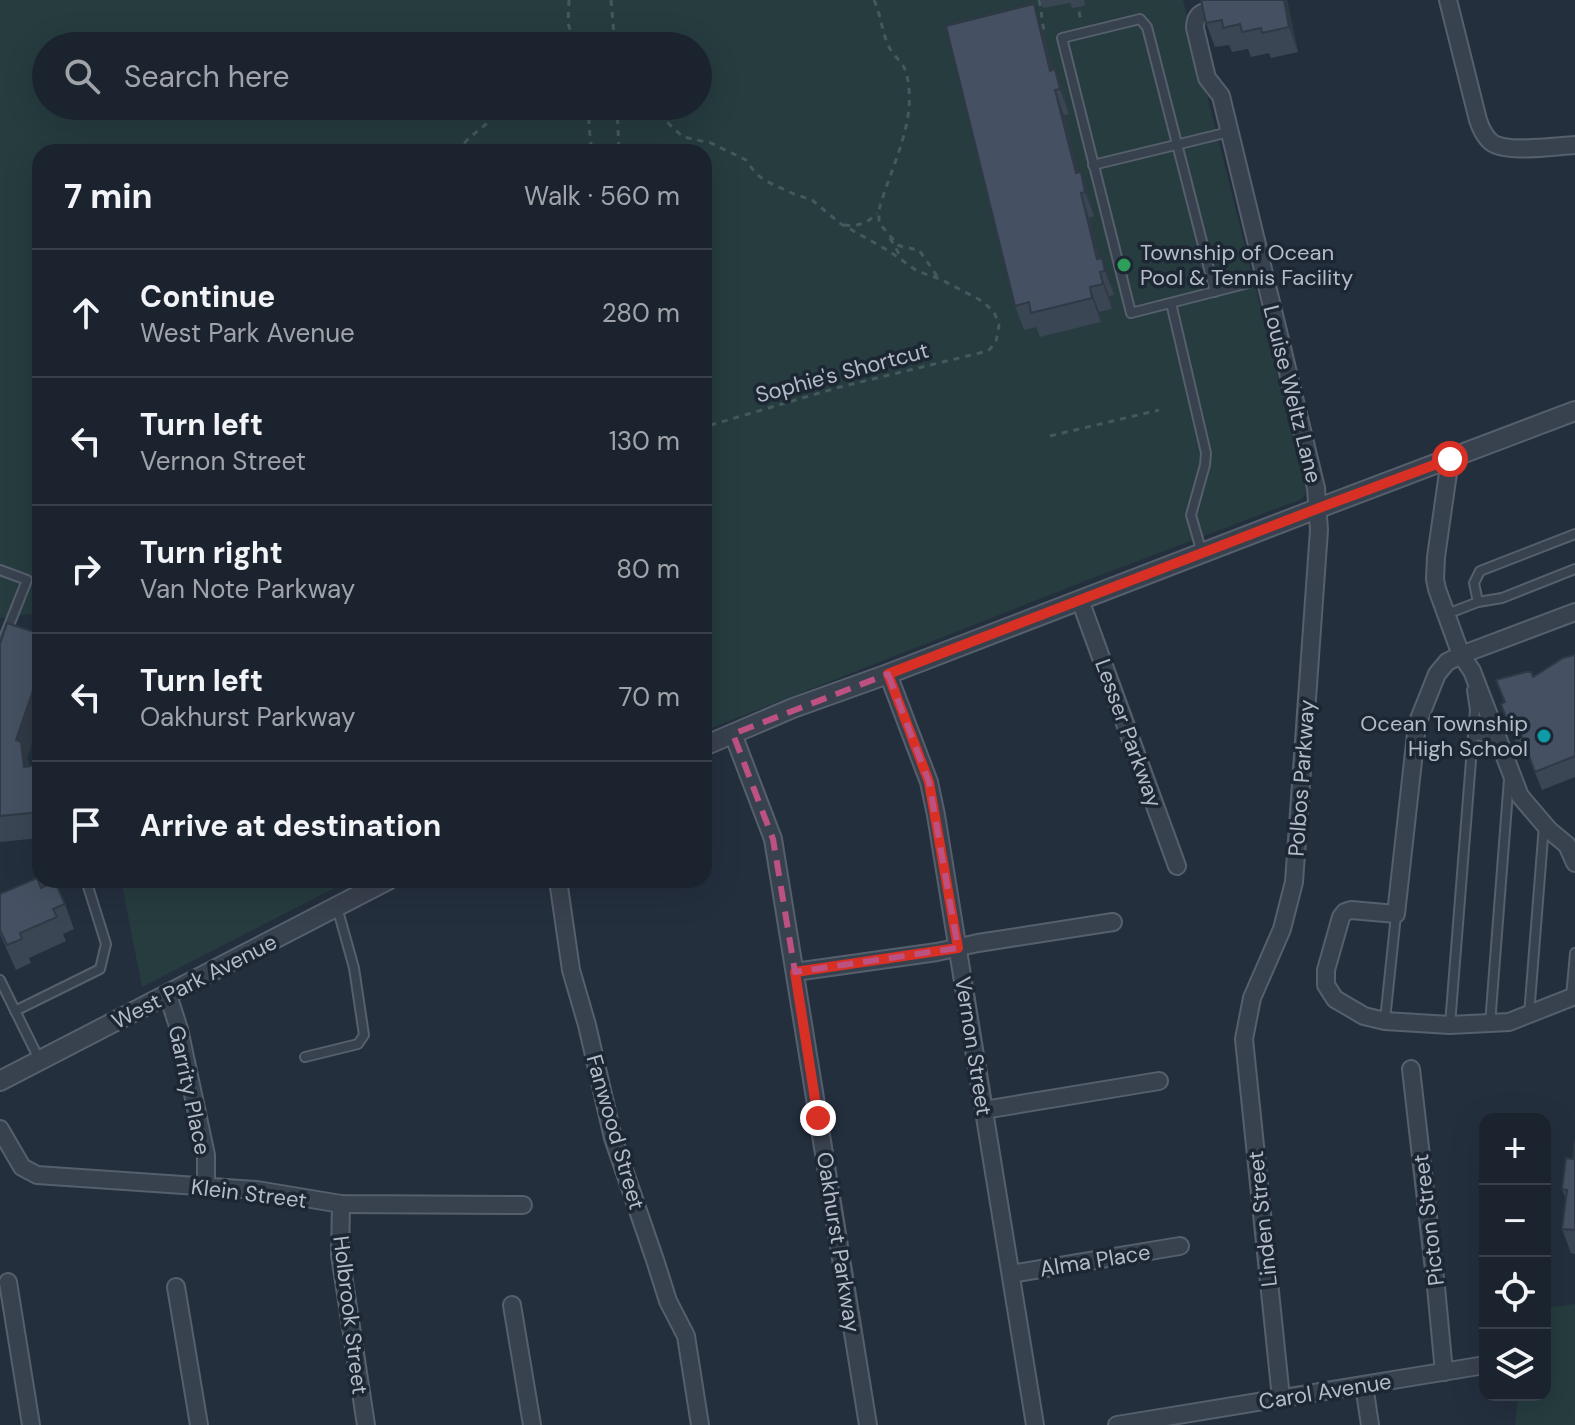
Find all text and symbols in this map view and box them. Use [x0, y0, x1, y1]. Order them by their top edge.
search box [32, 32, 712, 120]
icon: search [60, 54, 104, 98]
text: Search here [124, 57, 290, 96]
text: 7 min [64, 174, 153, 219]
text: Walk · 560 m [524, 179, 680, 213]
place label: Township of Ocean Pool & Tennis Facility [1140, 238, 1353, 292]
marker: Township of Ocean Pool & Tennis Facility [1115, 256, 1133, 274]
text: Continue [140, 277, 275, 316]
icon: ahead [64, 291, 108, 335]
text: 280 m [602, 296, 680, 330]
street label: Louise Weltz Lane [1256, 302, 1329, 486]
text: West Park Avenue [140, 316, 355, 350]
street label: Sophie's Shortcut [752, 335, 932, 410]
text: Turn left [140, 405, 263, 444]
icon: left [64, 419, 108, 463]
text: 130 m [609, 424, 680, 458]
route start [1432, 441, 1468, 477]
text: Vernon Street [140, 444, 306, 478]
text: Turn right [140, 533, 283, 572]
icon: right [64, 547, 108, 591]
text: 80 m [616, 552, 680, 586]
text: Van Note Parkway [140, 572, 355, 606]
street label: Lesser Parkway [1088, 655, 1169, 811]
text: Turn left [140, 661, 263, 700]
icon: left [64, 675, 108, 719]
text: 70 m [619, 680, 680, 714]
street label: Polbos Parkway [1282, 698, 1321, 858]
text: Oakhurst Parkway [140, 700, 355, 734]
place label: Ocean Township High School [1360, 709, 1528, 763]
marker: Ocean Township High School [1535, 727, 1553, 745]
icon: arrive [64, 803, 108, 847]
text: Arrive at destination [140, 806, 441, 845]
street label: West Park Avenue [107, 927, 282, 1036]
street label: Vernon Street [948, 974, 999, 1118]
street label: Garrity Place [162, 1023, 217, 1158]
street label: Fanwood Street [580, 1051, 652, 1213]
route end [800, 1100, 836, 1136]
map controls [1479, 1113, 1551, 1401]
button: + [1479, 1113, 1551, 1185]
street label: Linden Street [1241, 1149, 1284, 1288]
street label: Oakhurst Parkway [810, 1150, 867, 1334]
street label: Picton Street [1406, 1152, 1451, 1287]
street label: Klein Street [189, 1172, 308, 1215]
button: − [1479, 1185, 1551, 1257]
street label: Holbrook Street [326, 1234, 375, 1396]
street label: Alma Place [1038, 1237, 1152, 1284]
button: locate [1479, 1257, 1551, 1329]
button: layers [1479, 1329, 1551, 1401]
street label: Carol Avenue [1257, 1367, 1394, 1416]

